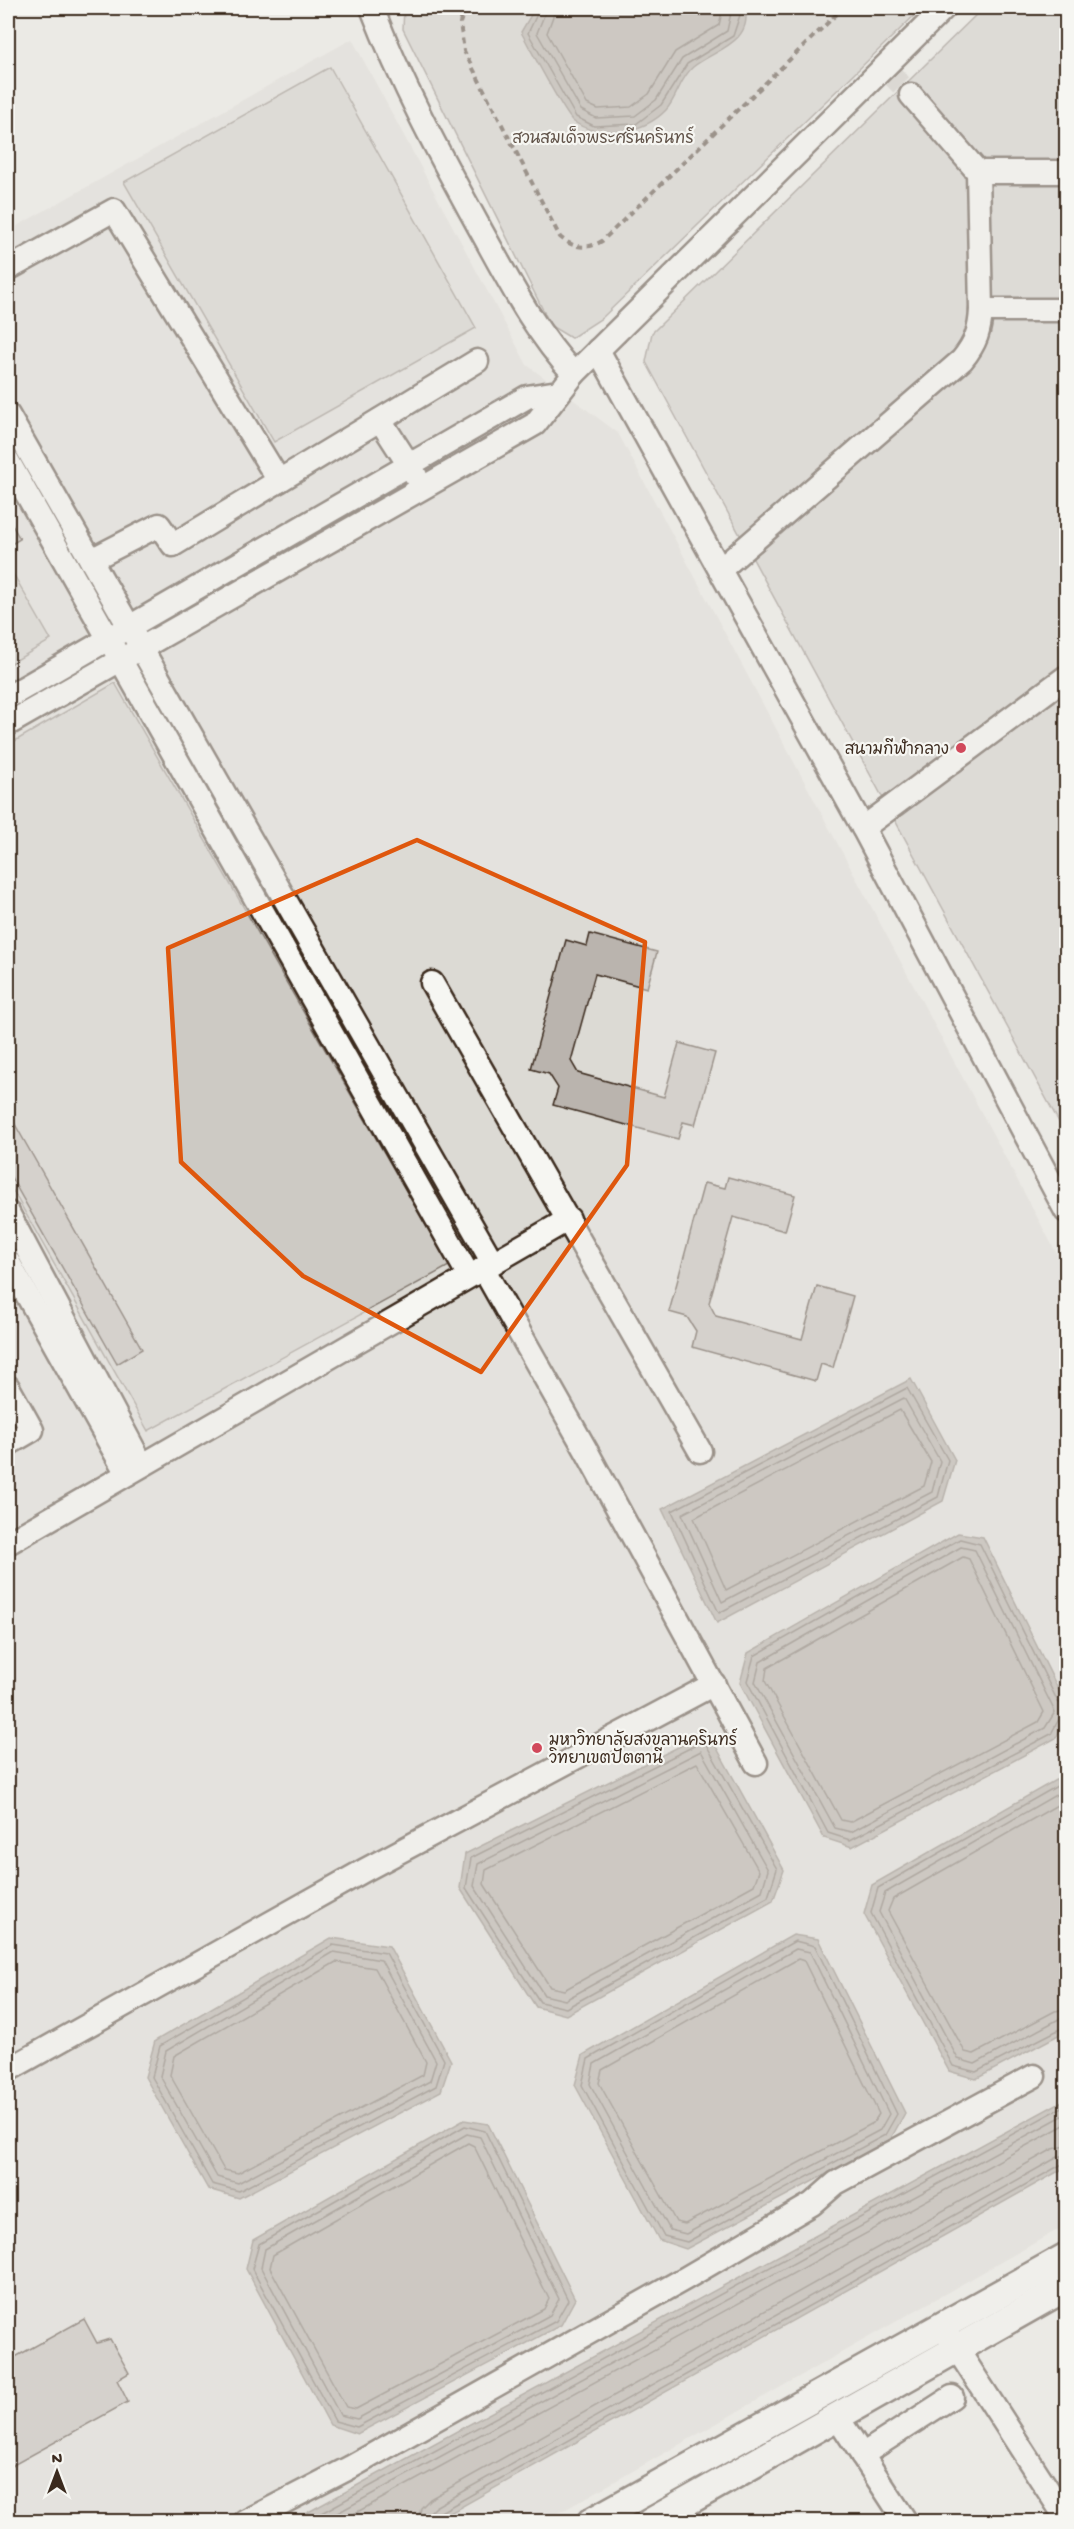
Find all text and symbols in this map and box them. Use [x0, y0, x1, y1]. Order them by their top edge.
park label: สวนสมเด็จพระศรีนครินทร์ [512, 126, 694, 150]
place label: สนามกีฬากลาง [845, 738, 949, 761]
marker: สนามกีฬากลาง [954, 741, 968, 755]
place label: มหาวิทยาลัยสงขลานครินทร์ วิทยาเขตปัตตานี [549, 1728, 738, 1770]
marker: มหาวิทยาลัยสงขลานครินทร์ วิทยาเขตปัตตานี [530, 1741, 544, 1755]
north arrow [27, 2442, 87, 2502]
text: N [52, 2451, 63, 2470]

